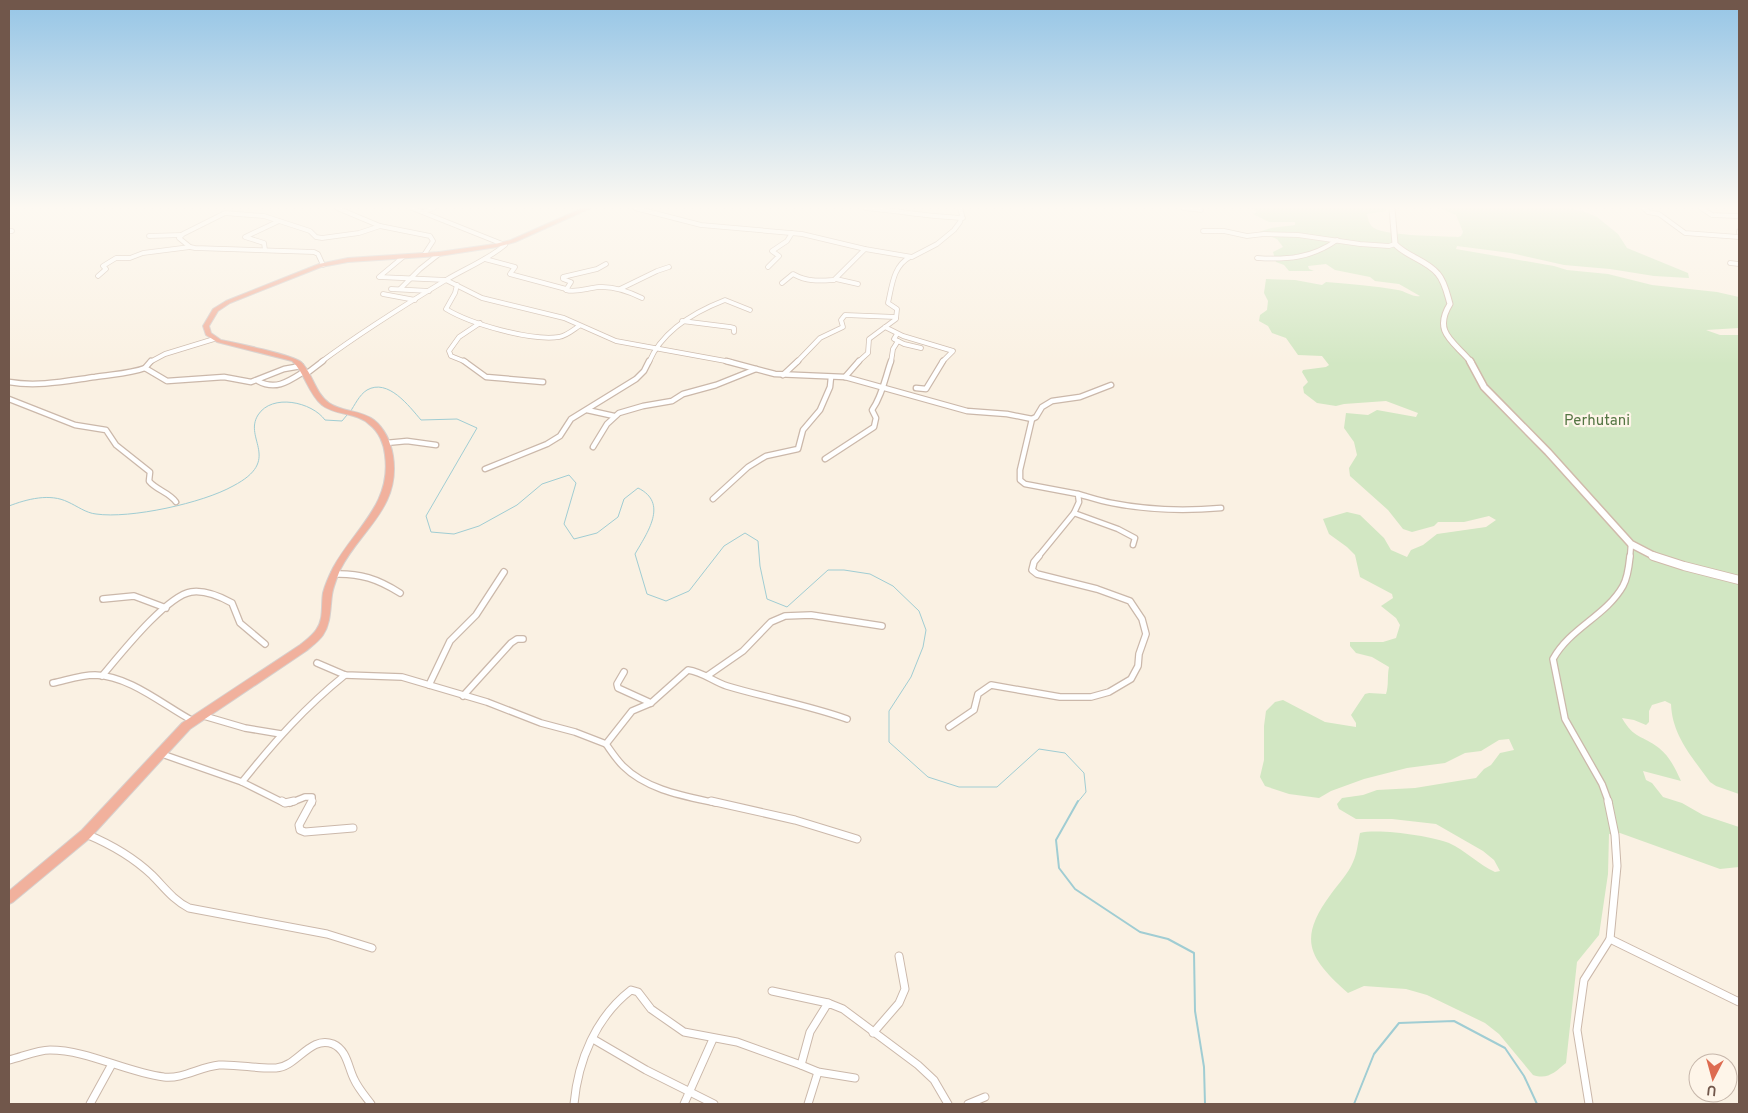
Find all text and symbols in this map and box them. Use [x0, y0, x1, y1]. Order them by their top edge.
park label: Perhutani [1564, 412, 1630, 431]
north arrow [1688, 1053, 1738, 1103]
text: U [1706, 1080, 1718, 1098]

